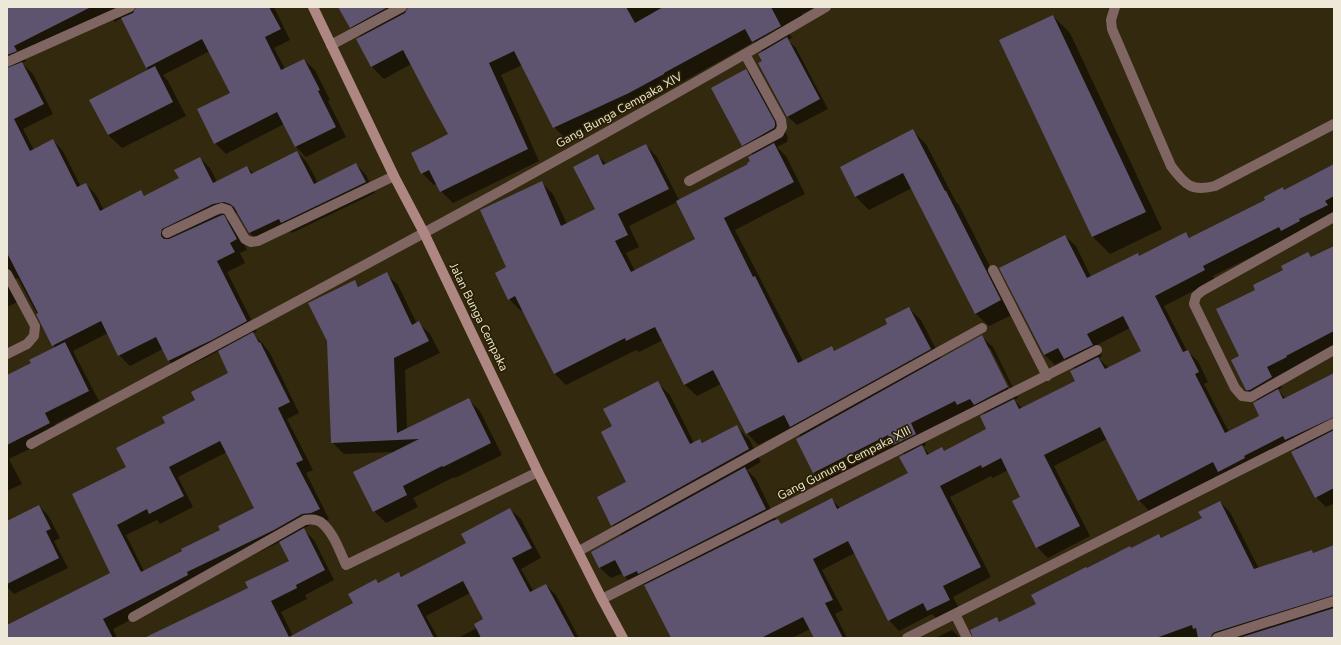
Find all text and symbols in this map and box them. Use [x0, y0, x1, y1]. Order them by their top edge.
street label: Gang Bunga Cempaka XIV [553, 68, 686, 152]
street label: Jalan Bunga Cempaka [445, 259, 512, 374]
street label: Gang Gunung Cempaka XIII [774, 422, 914, 504]

